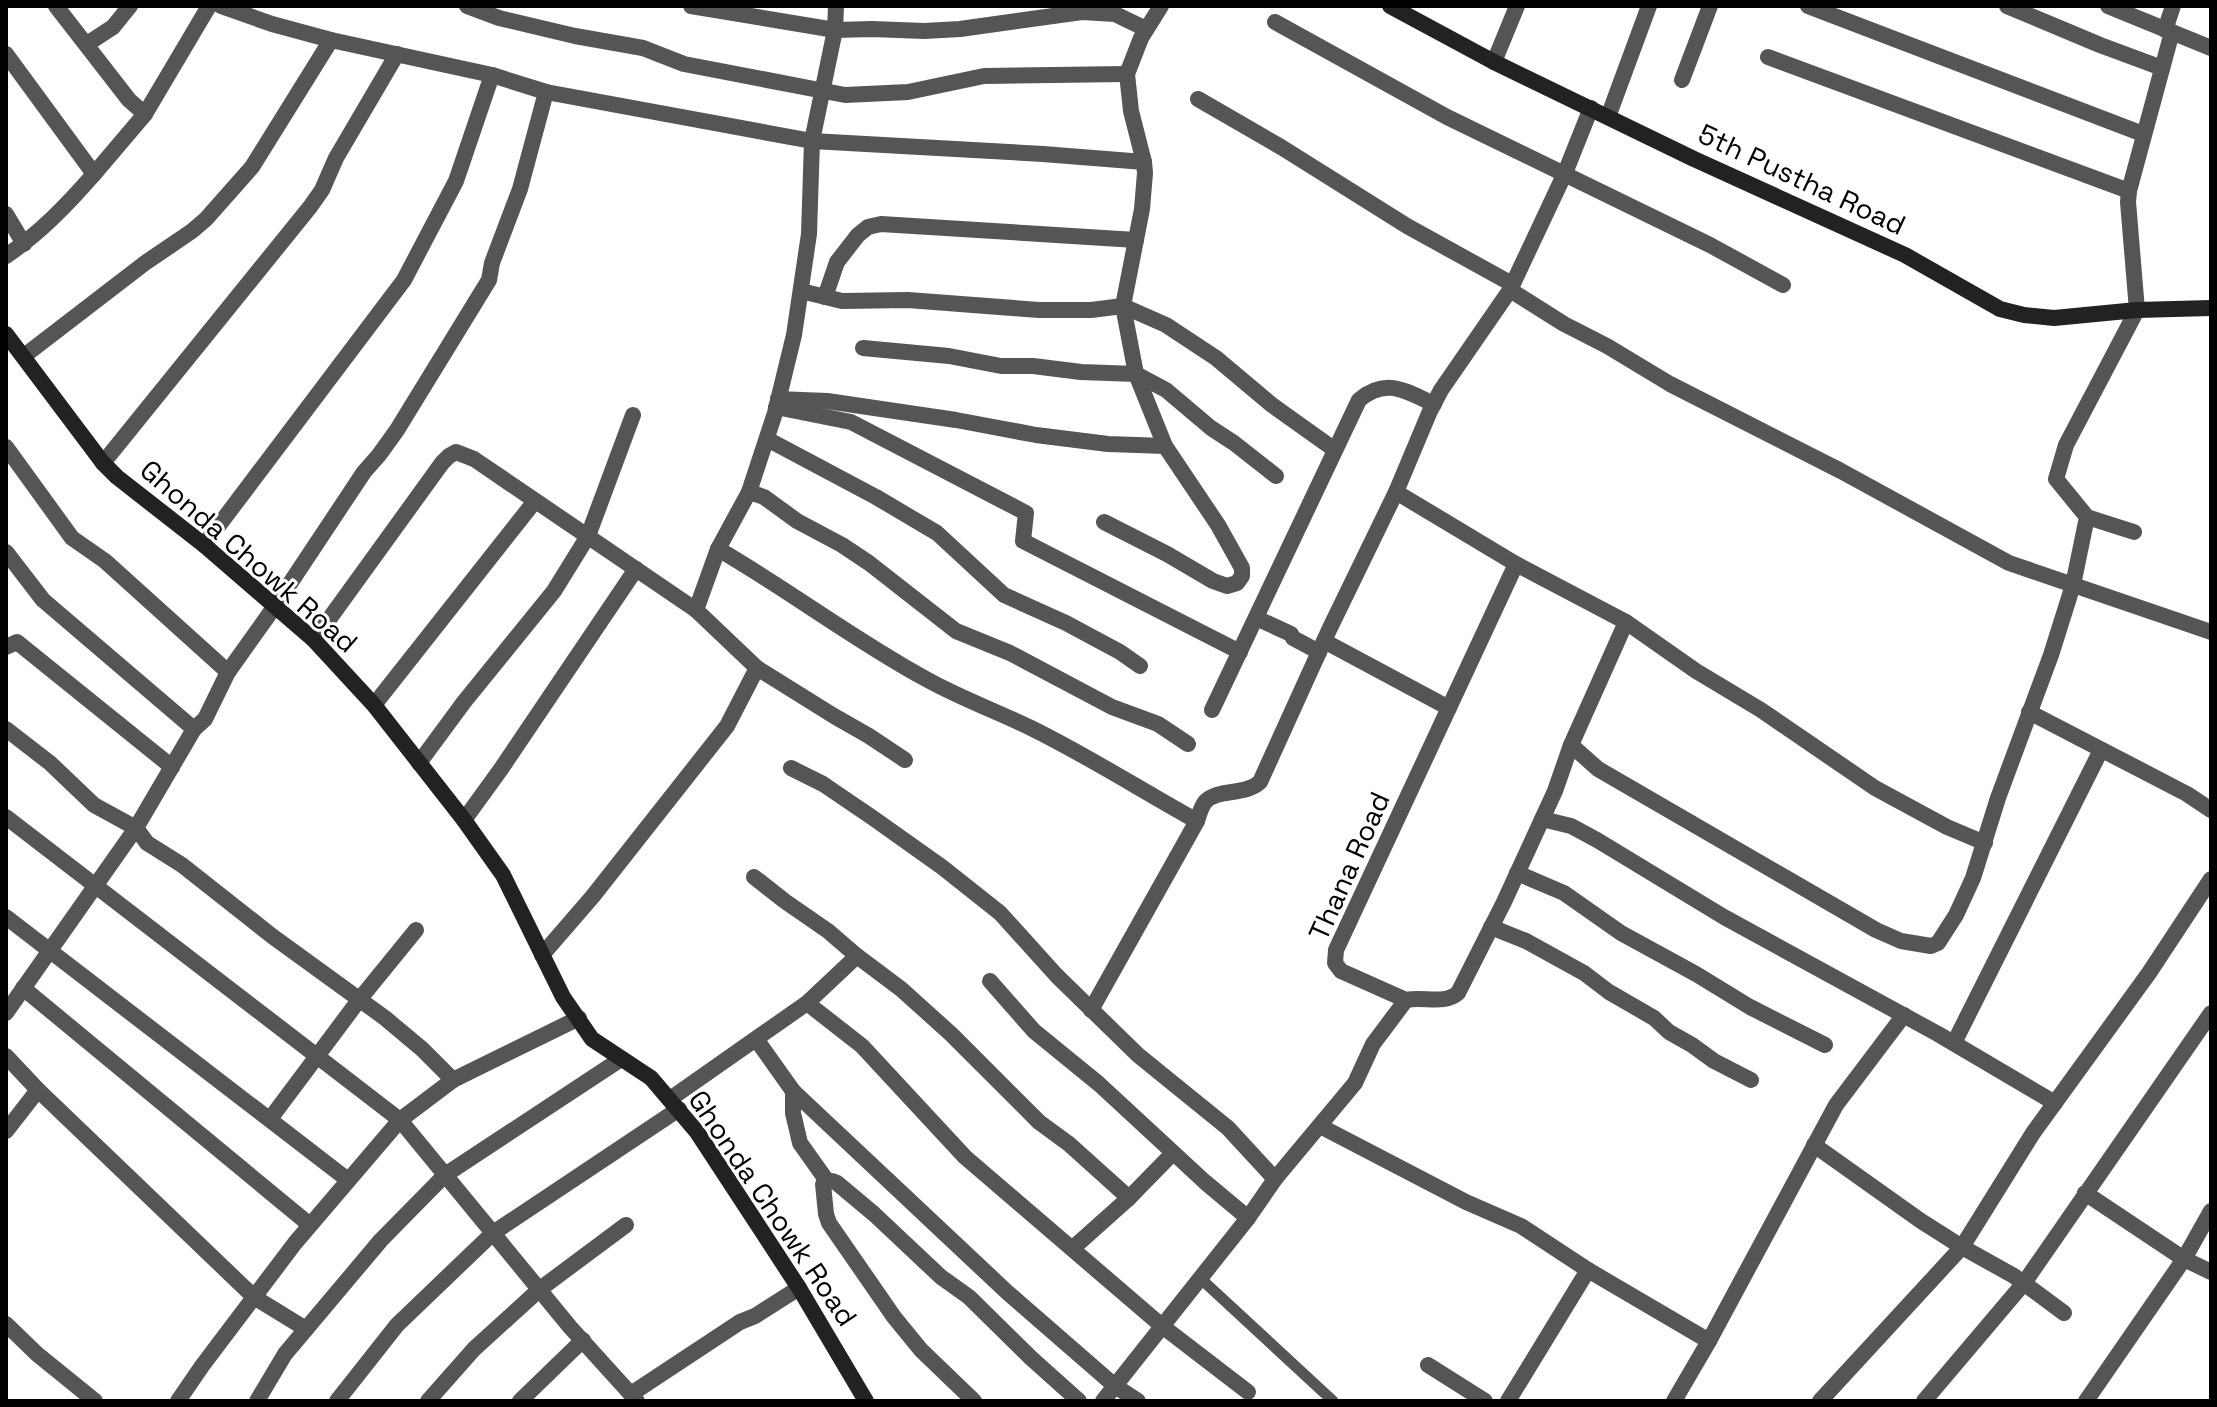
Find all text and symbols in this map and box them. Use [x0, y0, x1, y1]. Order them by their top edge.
street label: 5th Pustha Road [1693, 115, 1911, 243]
street label: Ghonda Chowk Road [133, 452, 365, 660]
street label: Thana Road [1300, 786, 1398, 946]
street label: Ghonda Chowk Road [681, 1083, 865, 1333]

